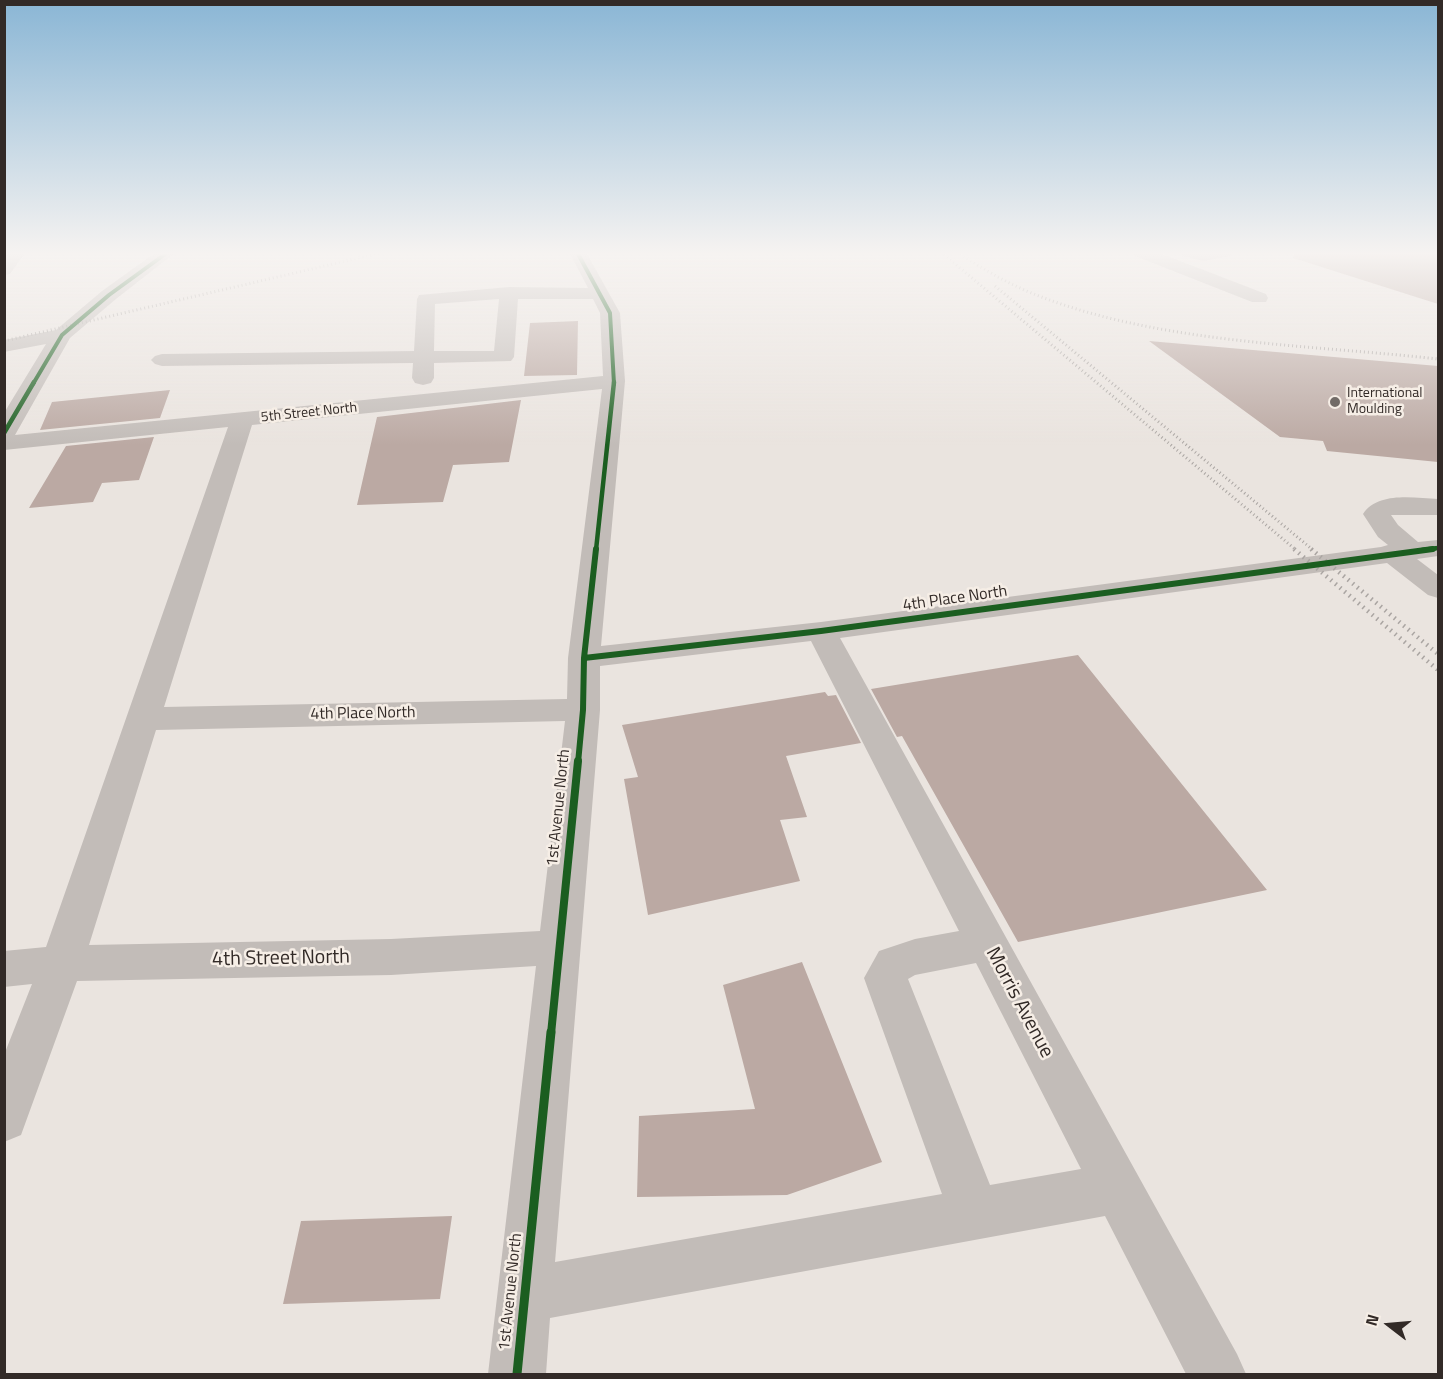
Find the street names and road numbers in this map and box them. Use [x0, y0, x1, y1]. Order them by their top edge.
street label: 5th Street North [260, 400, 358, 426]
street label: 4th Place North [902, 582, 1008, 616]
street label: 4th Place North [310, 703, 416, 725]
street label: 1st Avenue North [543, 748, 575, 868]
street label: Morris Avenue [980, 944, 1058, 1062]
street label: 4th Street North [212, 946, 350, 972]
street label: 1st Avenue North [495, 1232, 527, 1352]

